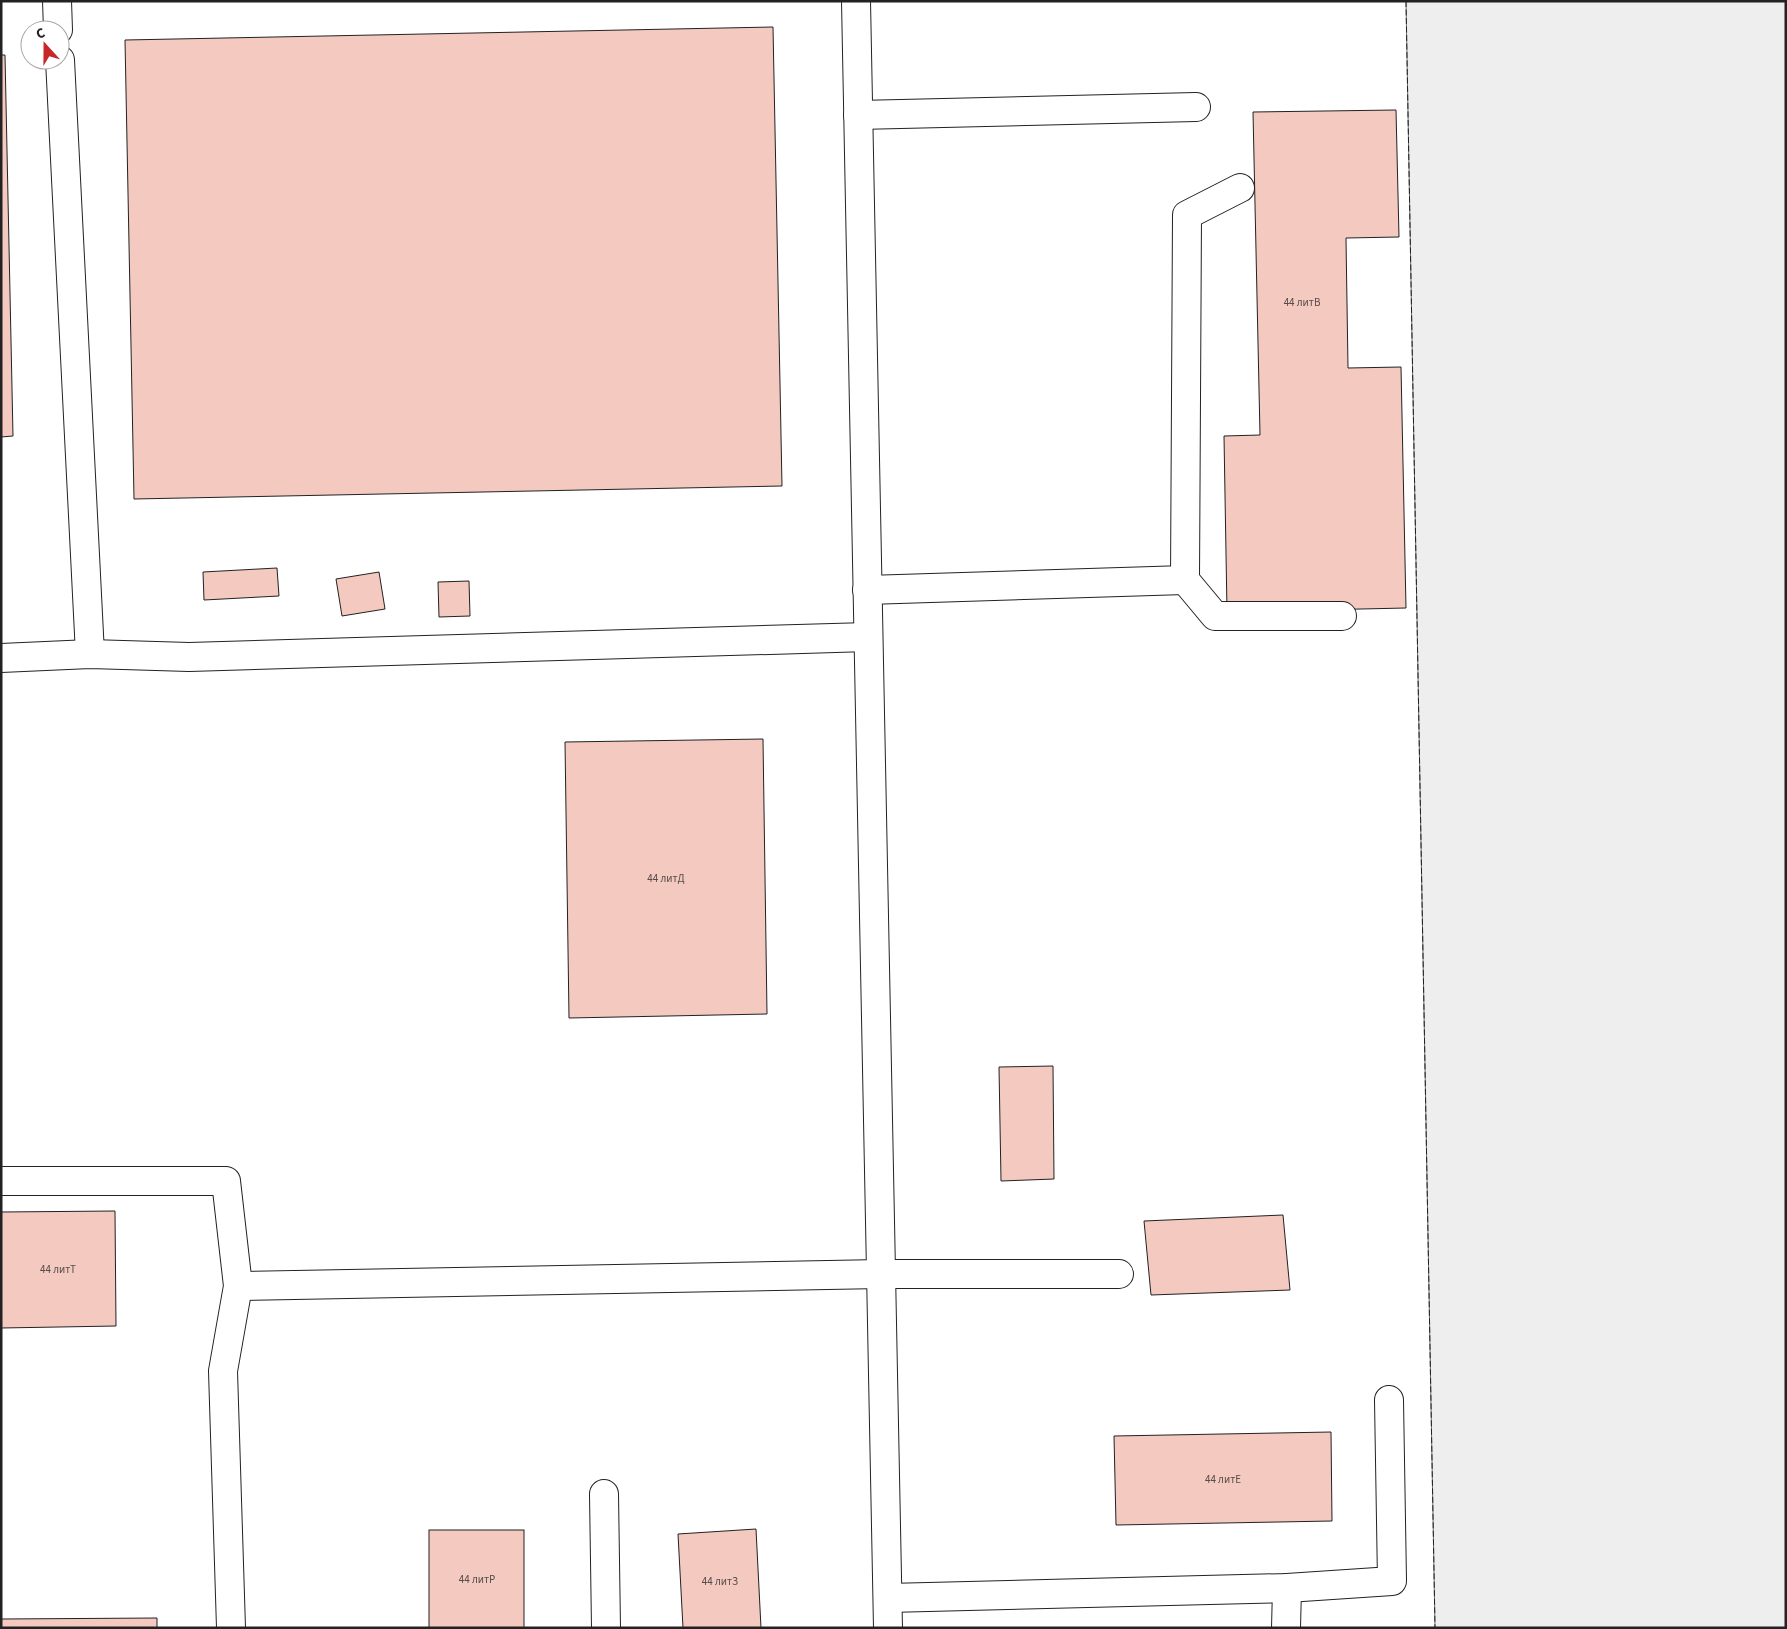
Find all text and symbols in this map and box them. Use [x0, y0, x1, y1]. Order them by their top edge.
north arrow [20, 20, 70, 70]
text: С [33, 23, 48, 45]
house number: 44 литВ [1284, 295, 1321, 310]
house number: 44 литД [647, 871, 685, 886]
house number: 44 литТ [40, 1262, 76, 1277]
house number: 44 литЕ [1205, 1472, 1241, 1487]
house number: 44 литР [459, 1572, 495, 1587]
house number: 44 литЗ [702, 1574, 738, 1589]

